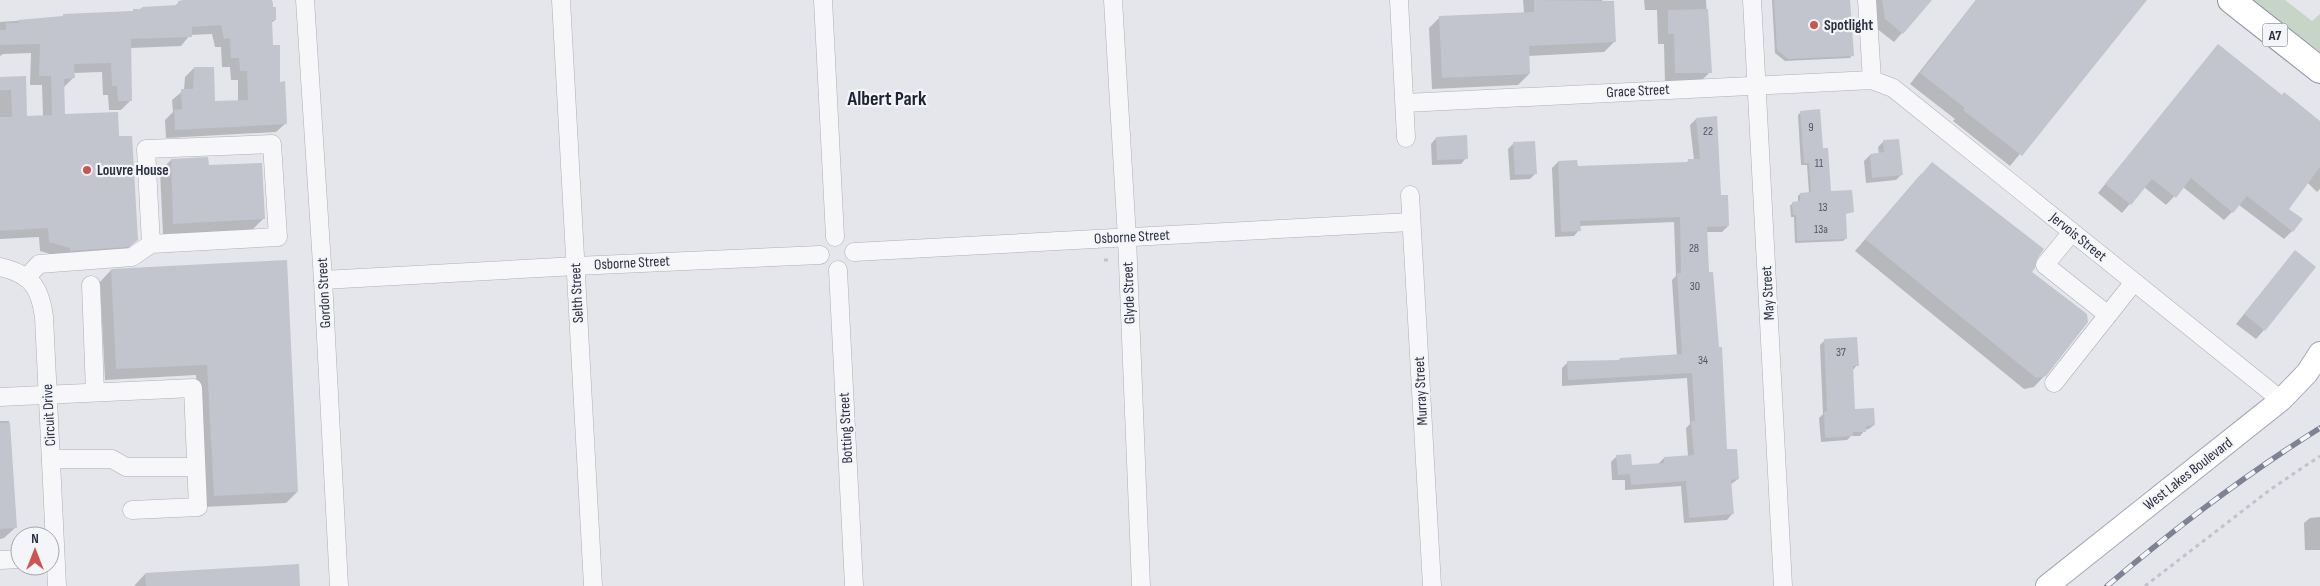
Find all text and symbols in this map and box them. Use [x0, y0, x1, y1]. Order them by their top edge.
place label: Spotlight [1824, 16, 1873, 35]
marker: Spotlight [1808, 19, 1820, 31]
road number: A7 [2262, 24, 2288, 46]
street label: Grace Street [1606, 80, 1671, 102]
district label: Albert Park [847, 87, 927, 111]
house number: 9 [1808, 120, 1814, 135]
house number: 22 [1703, 124, 1713, 139]
house number: 11 [1815, 156, 1824, 171]
place label: Louvre House [97, 161, 169, 180]
marker: Louvre House [81, 164, 93, 176]
house number: 13 [1818, 200, 1828, 215]
street label: Jervois Street [2045, 208, 2111, 266]
house number: 13a [1814, 222, 1828, 237]
street label: Osborne Street [1094, 226, 1171, 248]
house number: 28 [1689, 241, 1699, 256]
street label: Osborne Street [594, 252, 671, 274]
street label: Gordon Street [313, 257, 335, 329]
street label: Glyde Street [1118, 261, 1140, 324]
street label: Selth Street [566, 262, 588, 324]
street label: May Street [1757, 265, 1779, 321]
house number: 30 [1690, 279, 1700, 294]
house number: 37 [1836, 345, 1846, 360]
house number: 34 [1698, 353, 1708, 368]
street label: Murray Street [1410, 356, 1432, 426]
street label: Circuit Drive [38, 383, 60, 447]
street label: Botting Street [835, 391, 857, 464]
street label: West Lakes Boulevard [2140, 433, 2236, 515]
north arrow [10, 526, 60, 576]
text: N [31, 530, 39, 547]

